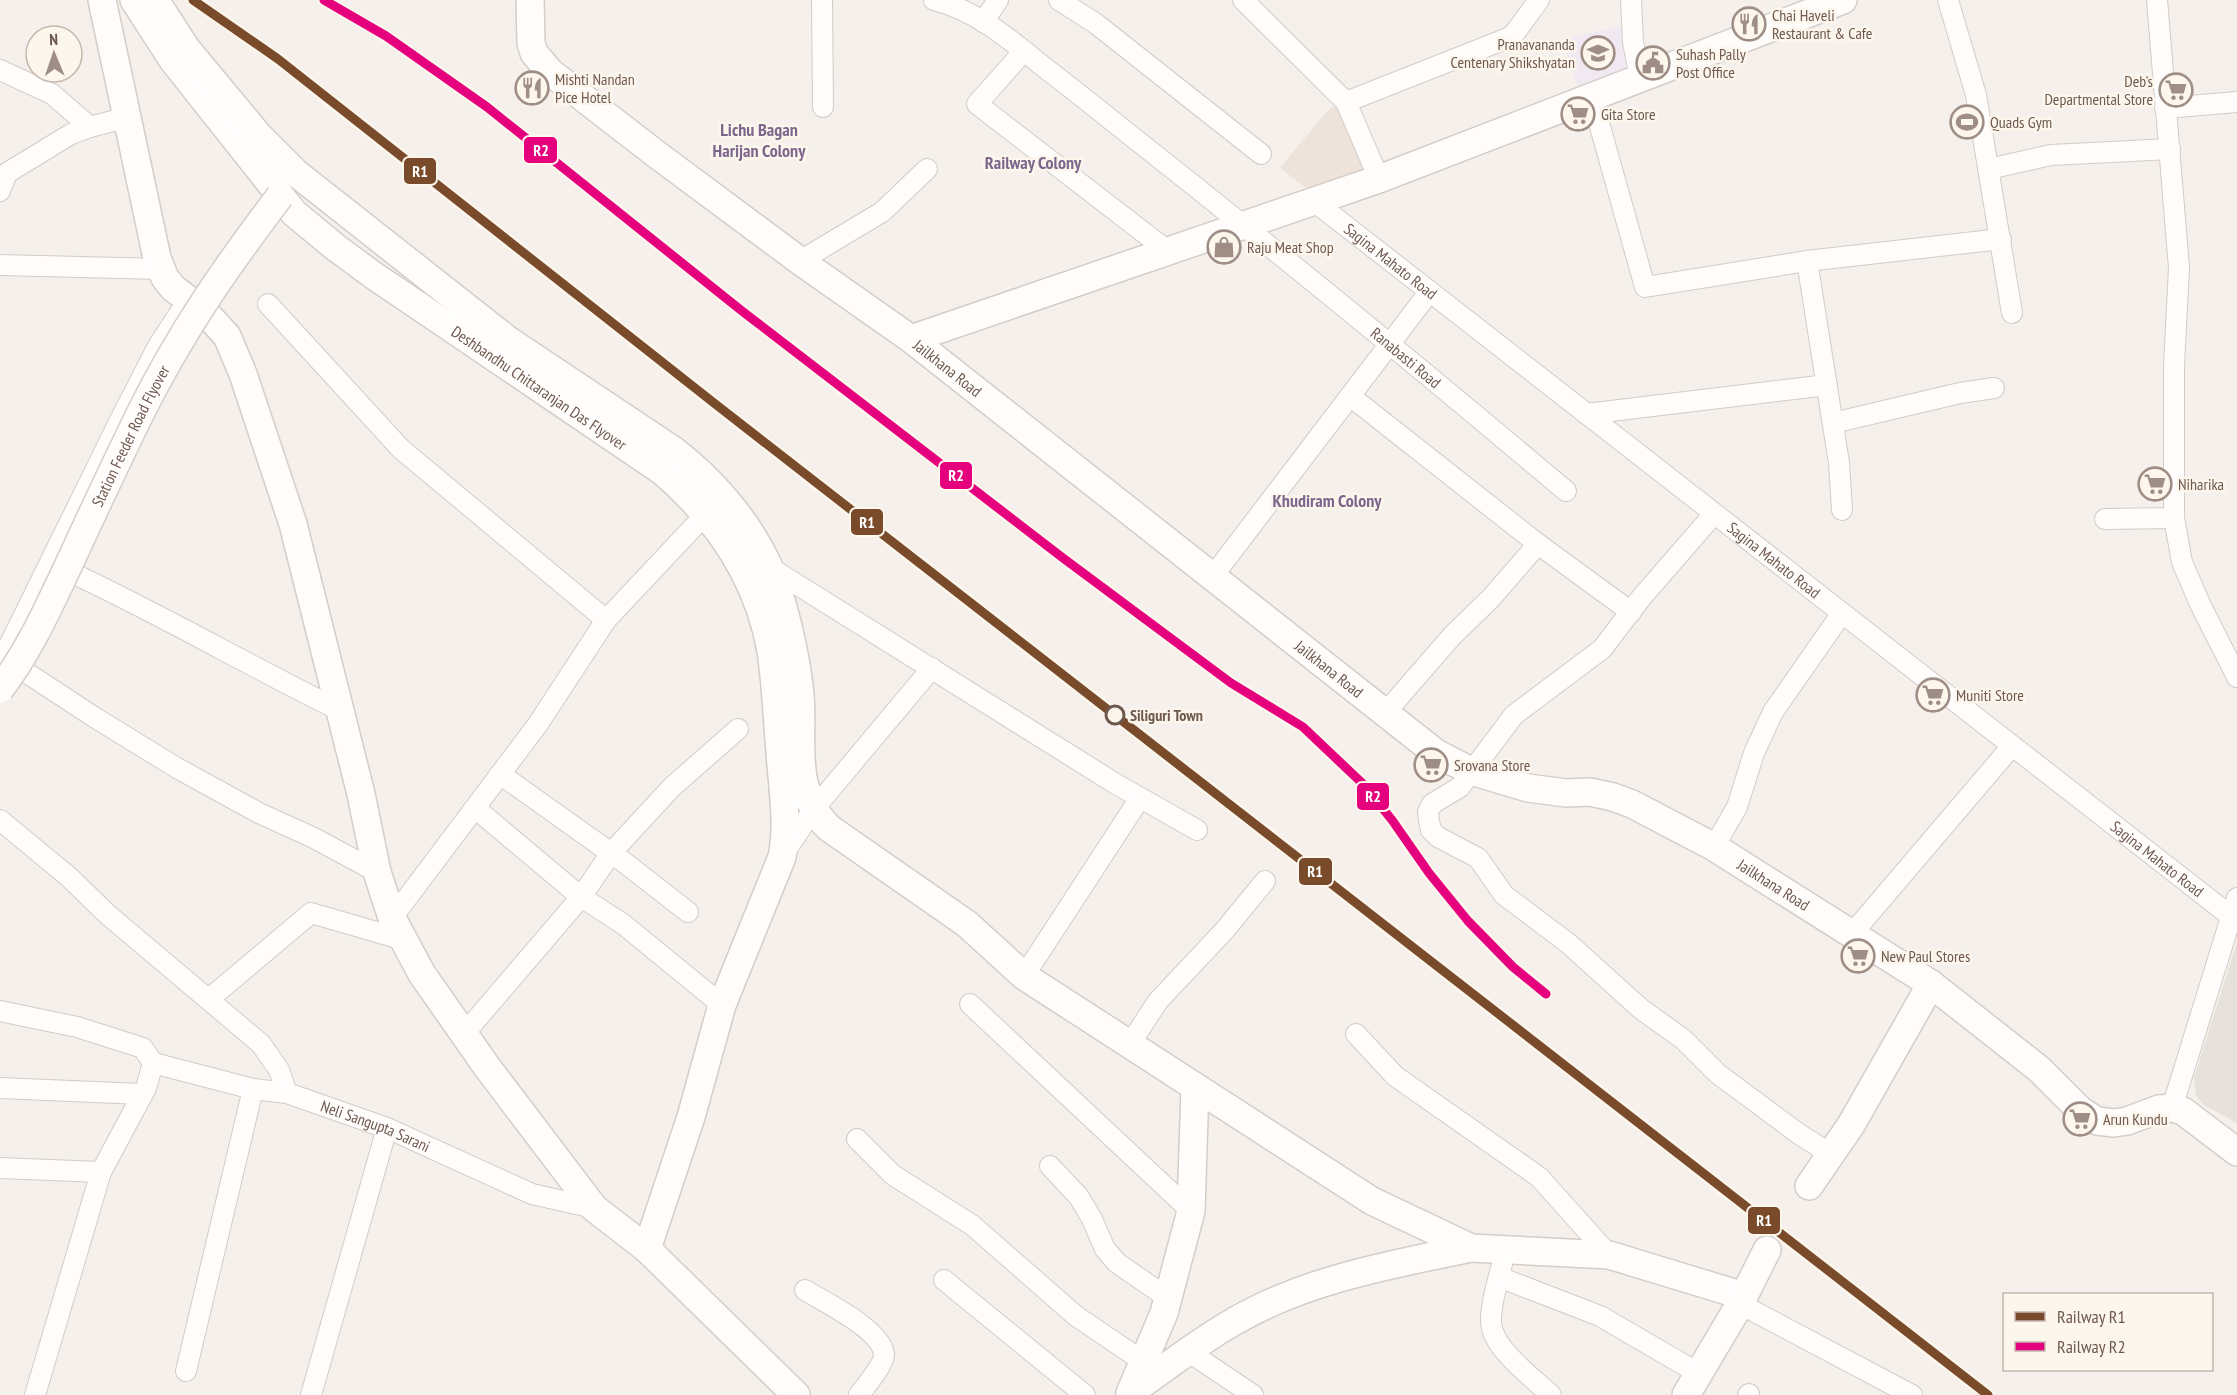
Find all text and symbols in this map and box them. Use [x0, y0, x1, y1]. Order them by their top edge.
place label: Chai Haveli Restaurant & Cafe [1772, 5, 1872, 43]
restaurant icon: Chai Haveli Restaurant & Cafe [1731, 6, 1767, 42]
north arrow [24, 24, 84, 84]
text: N [49, 29, 58, 49]
place label: Pranavananda Centenary Shikshyatan [1451, 34, 1575, 72]
school or university icon: Pranavananda Centenary Shikshyatan [1580, 35, 1616, 71]
place label: Suhash Pally Post Office [1676, 44, 1746, 82]
public building icon: Suhash Pally Post Office [1635, 45, 1671, 81]
place label: Mishti Nandan Pice Hotel [555, 69, 635, 107]
restaurant icon: Mishti Nandan Pice Hotel [514, 70, 550, 106]
place label: Deb's Departmental Store [2044, 71, 2153, 109]
supermarket icon: Deb's Departmental Store [2158, 72, 2194, 108]
supermarket icon: Gita Store [1560, 96, 1596, 132]
place label: Gita Store [1601, 104, 1656, 124]
sports icon: Quads Gym [1949, 104, 1985, 140]
place label: Quads Gym [1990, 112, 2052, 132]
district label: Lichu Bagan Harijan Colony [713, 118, 806, 162]
line badge: R2 [523, 136, 558, 164]
text: R2 [533, 140, 549, 160]
district label: Railway Colony [985, 151, 1082, 174]
line badge: R1 [403, 157, 437, 185]
text: R1 [412, 161, 428, 181]
street label: Sagina Mahato Road [1340, 219, 1441, 304]
shop icon: Raju Meat Shop [1206, 229, 1242, 265]
place label: Raju Meat Shop [1247, 237, 1334, 257]
street label: Deshbandhu Chittaranjan Das Flyover [448, 321, 631, 455]
street label: Ranabasti Road [1367, 323, 1445, 392]
street label: Jailkhana Road [909, 334, 986, 401]
street label: Station Feeder Road Flyover [87, 361, 174, 510]
line badge: R2 [939, 461, 973, 490]
text: R2 [948, 465, 964, 485]
supermarket icon: Niharika [2137, 466, 2173, 502]
place label: Niharika [2178, 474, 2224, 494]
district label: Khudiram Colony [1272, 489, 1382, 512]
line badge: R1 [850, 508, 884, 536]
text: R1 [859, 512, 875, 532]
street label: Sagina Mahato Road [1723, 517, 1825, 602]
street label: Jailkhana Road [1290, 635, 1367, 702]
supermarket icon: Muniti Store [1915, 677, 1951, 713]
place label: Muniti Store [1956, 685, 2024, 705]
marker: Siliguri Town [1105, 705, 1125, 725]
place label: Siliguri Town [1130, 705, 1203, 725]
supermarket icon: Srovana Store [1413, 747, 1449, 783]
place label: Srovana Store [1454, 755, 1530, 775]
line badge: R2 [1356, 782, 1390, 811]
text: R2 [1365, 786, 1381, 806]
street label: Sagina Mahato Road [2107, 816, 2208, 901]
street label: Jailkhana Road [1733, 854, 1813, 915]
line badge: R1 [1298, 857, 1333, 886]
text: R1 [1307, 861, 1323, 881]
supermarket icon: New Paul Stores [1840, 938, 1876, 974]
place label: New Paul Stores [1881, 946, 1970, 966]
street label: Neli Sangupta Sarani [318, 1096, 433, 1156]
supermarket icon: Arun Kundu [2062, 1101, 2098, 1137]
place label: Arun Kundu [2103, 1109, 2168, 1129]
line badge: R1 [1747, 1206, 1781, 1235]
text: R1 [1756, 1210, 1772, 1230]
legend [2003, 1293, 2213, 1371]
text: Railway R1 [2057, 1305, 2126, 1328]
text: Railway R2 [2057, 1335, 2126, 1358]

